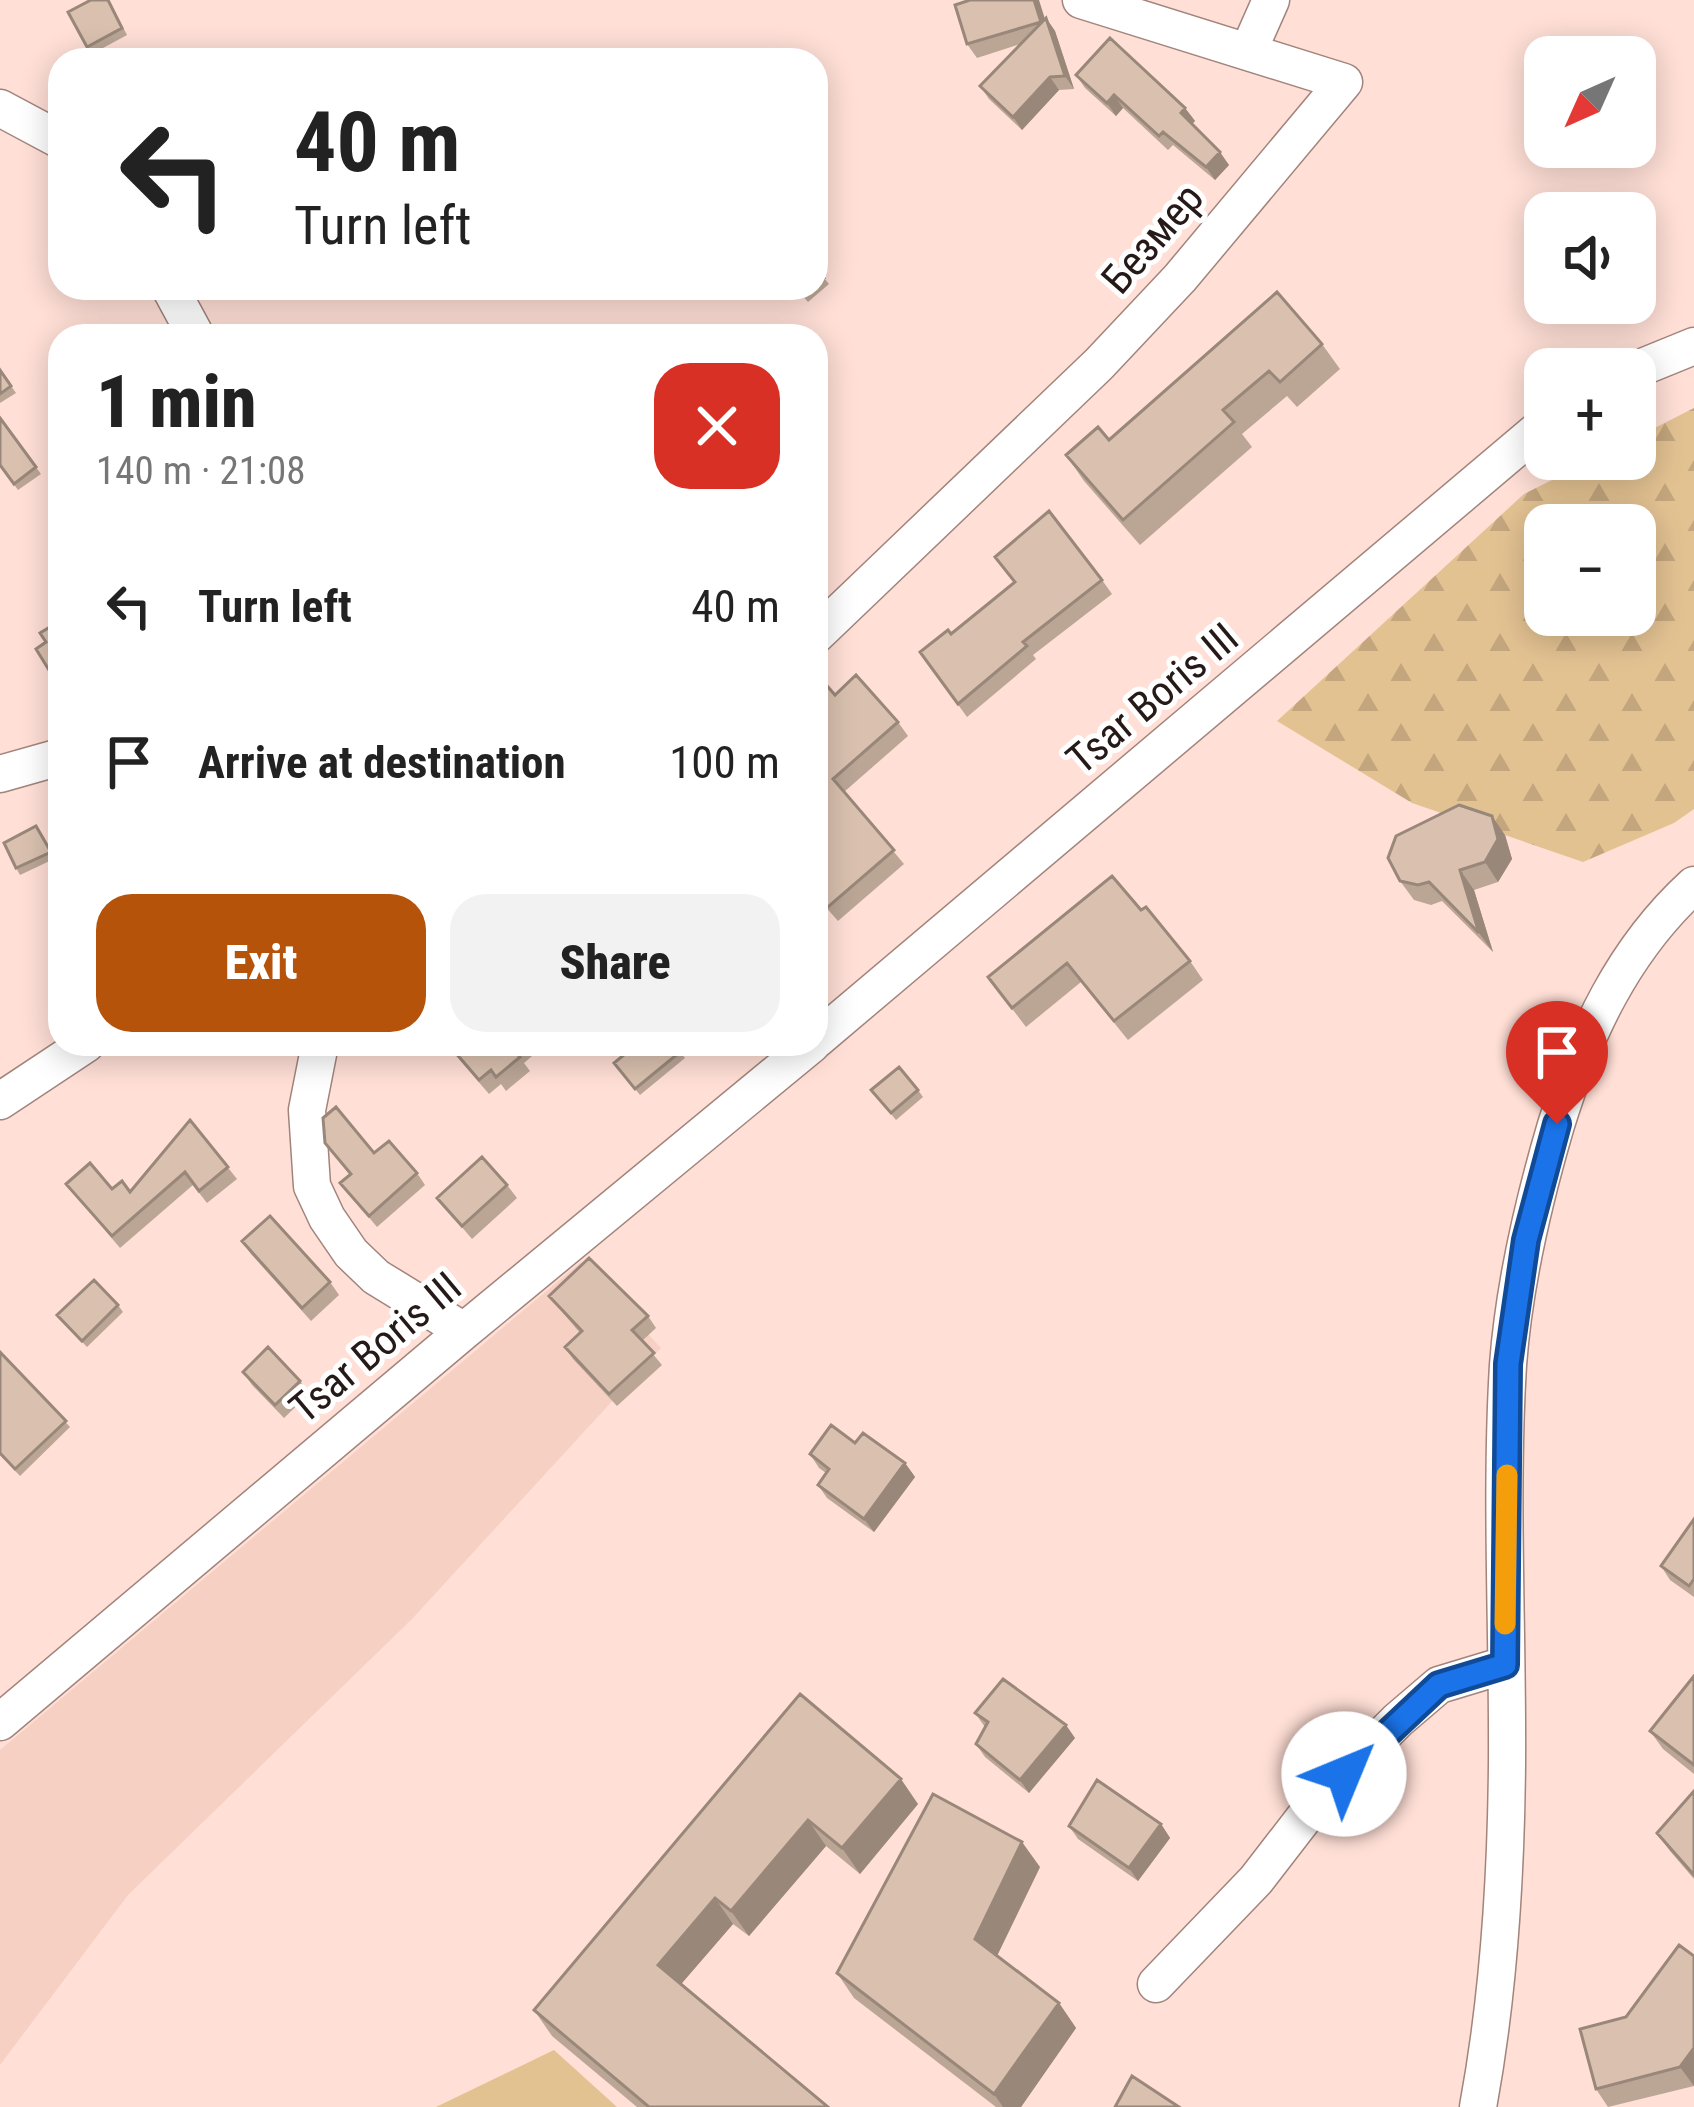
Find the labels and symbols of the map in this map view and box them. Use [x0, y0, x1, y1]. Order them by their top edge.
north arrow [1524, 36, 1656, 168]
street label: Безмер [1092, 174, 1213, 303]
street label: Tsar Boris III [1057, 613, 1248, 784]
pin [1506, 1001, 1608, 1124]
street label: Tsar Boris III [280, 1262, 471, 1433]
position arrow [1281, 1711, 1407, 1837]

